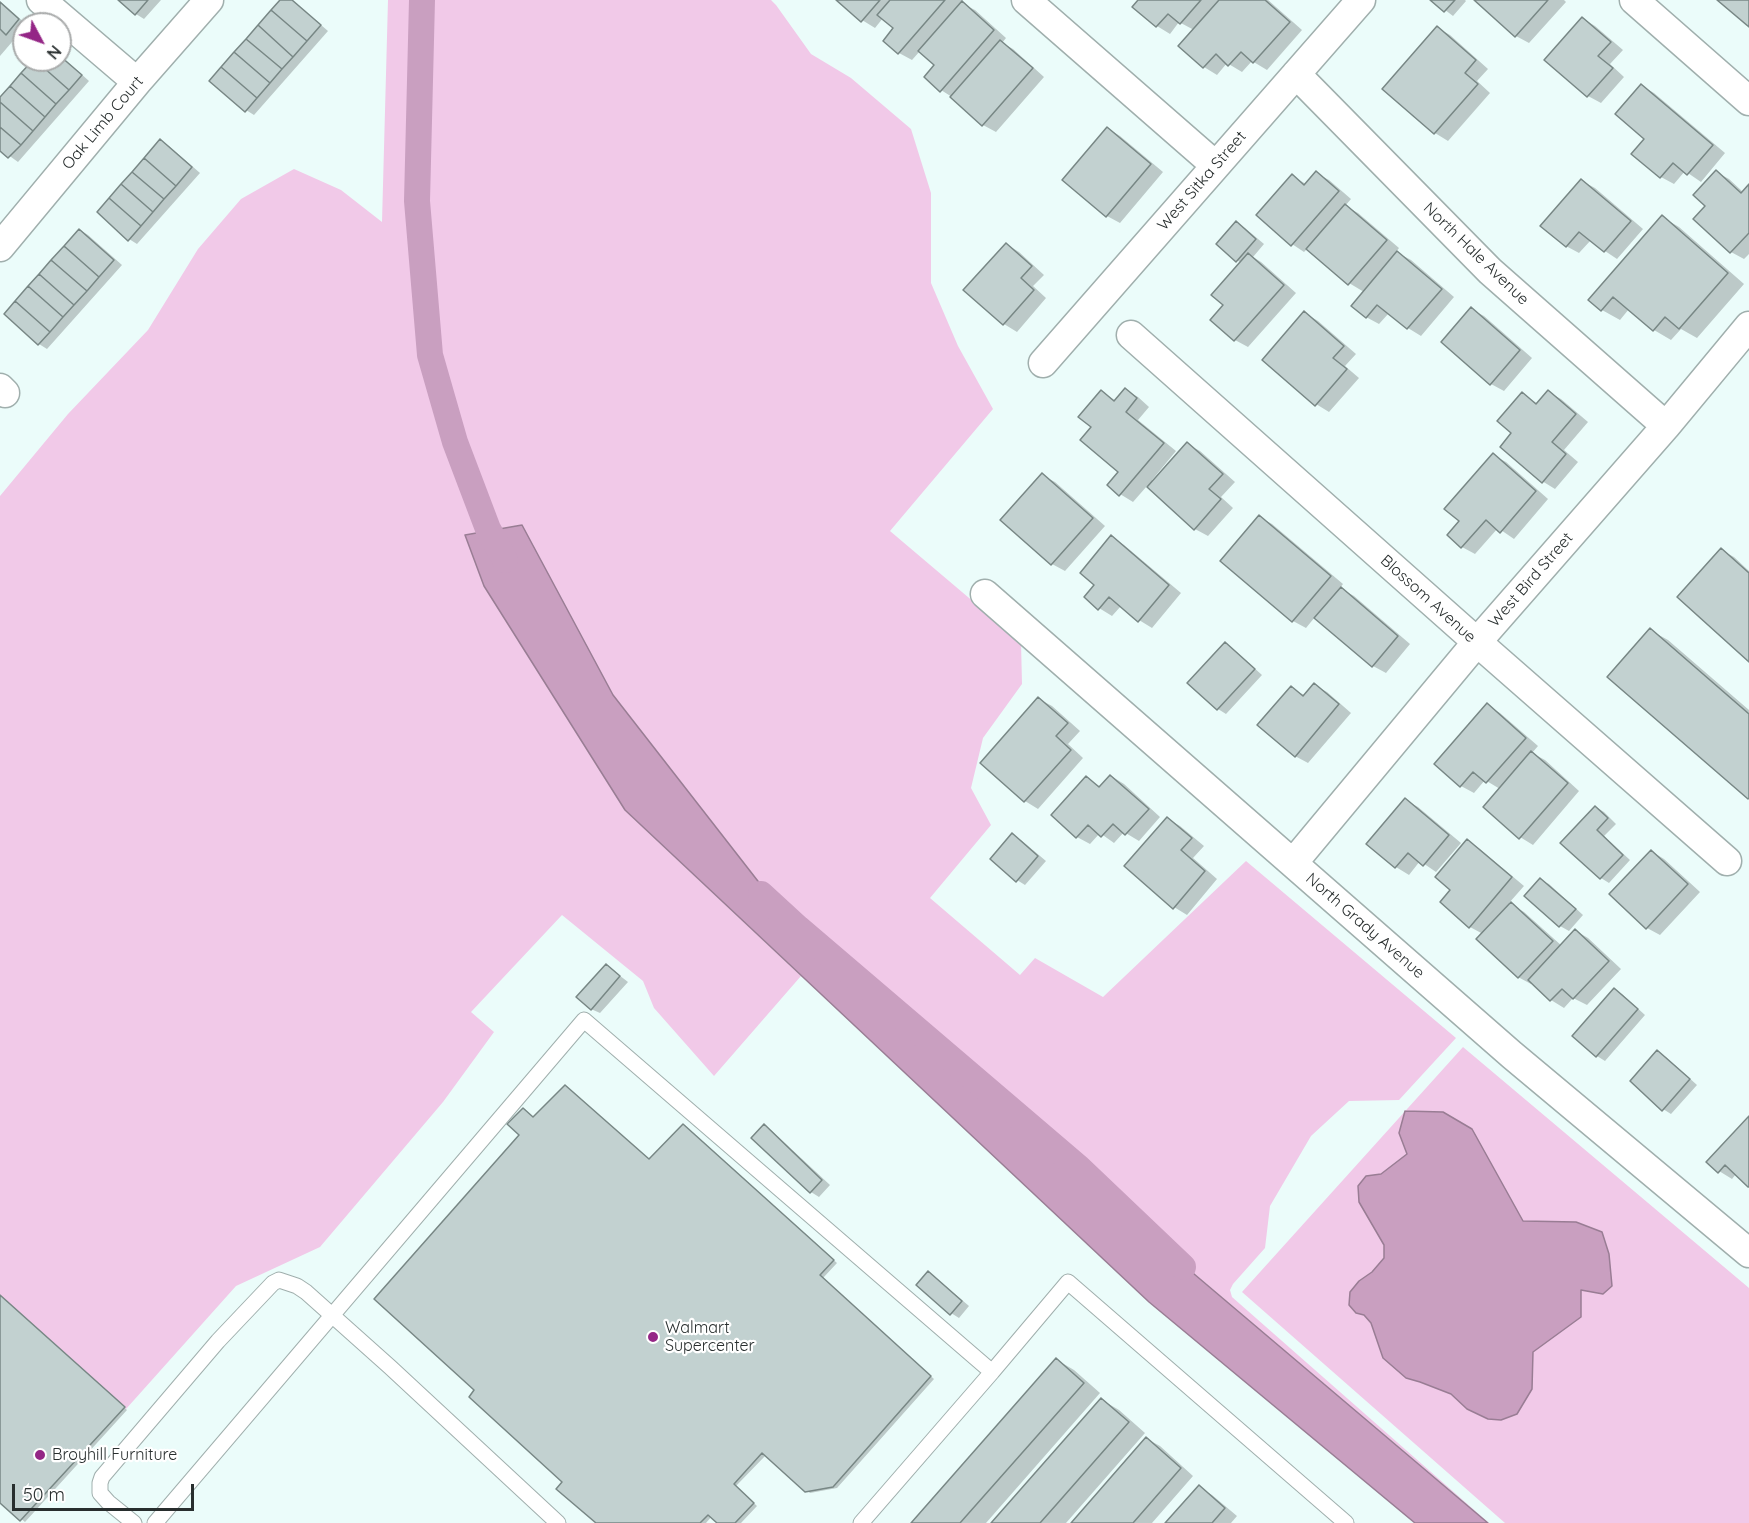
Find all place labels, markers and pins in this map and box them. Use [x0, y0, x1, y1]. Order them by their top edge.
place label: Walmart Supercenter [665, 1318, 755, 1356]
marker: Walmart Supercenter [646, 1330, 660, 1344]
place label: Broyhill Furniture [52, 1445, 177, 1465]
marker: Broyhill Furniture [33, 1448, 47, 1462]

